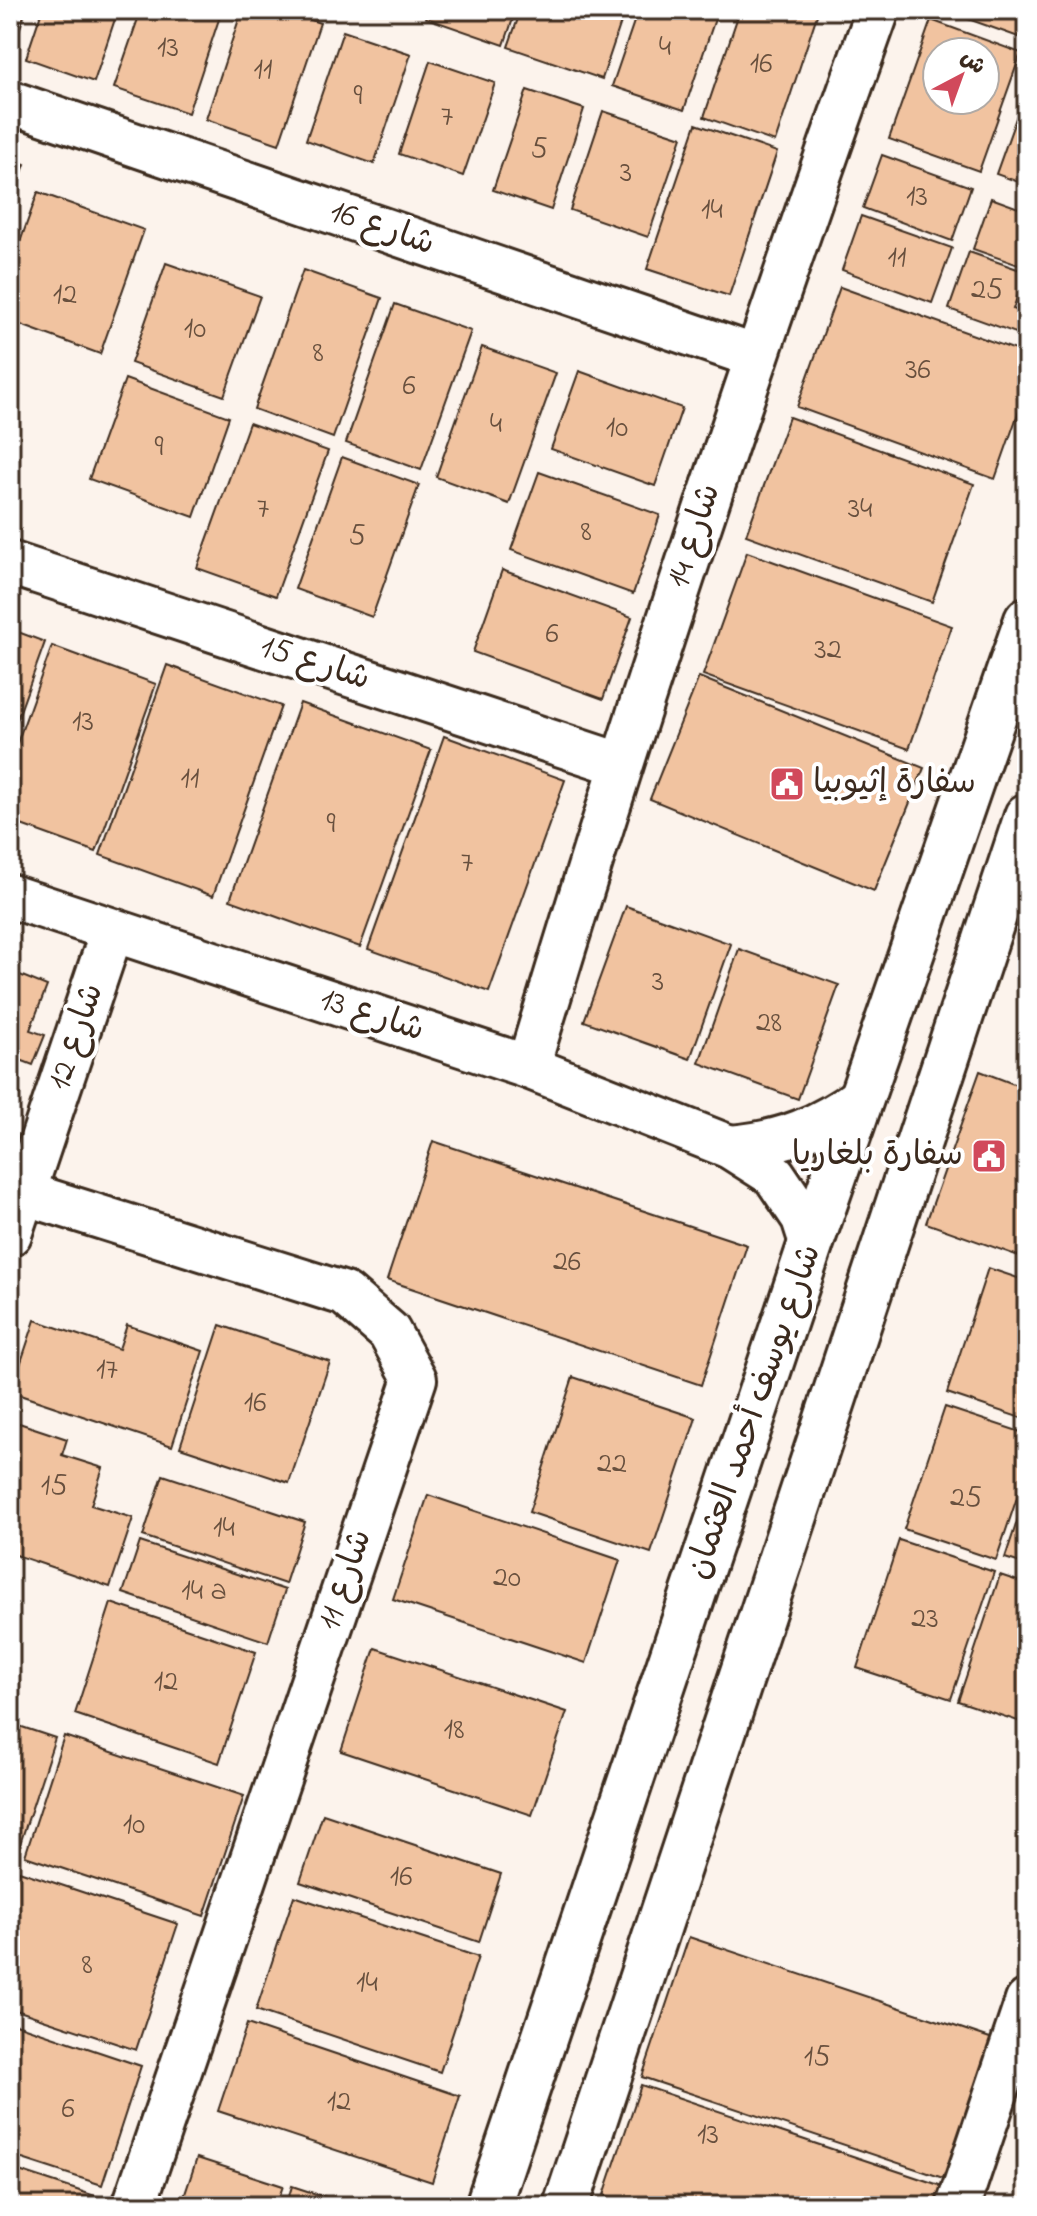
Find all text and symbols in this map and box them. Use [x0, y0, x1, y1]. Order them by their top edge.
house number: 4 [659, 26, 671, 70]
house number: 13 [157, 27, 179, 71]
north arrow [921, 36, 1001, 116]
house number: 16 [750, 43, 772, 87]
text: ش [953, 43, 992, 83]
house number: 11 [253, 49, 273, 93]
house number: 9 [353, 75, 363, 119]
house number: 7 [441, 96, 453, 140]
house number: 5 [530, 128, 548, 172]
house number: 3 [620, 152, 632, 196]
house number: 13 [906, 176, 928, 220]
street label: شارع 16 [323, 188, 441, 270]
house number: 14 [701, 189, 723, 233]
house number: 11 [887, 237, 907, 281]
house number: 25 [971, 269, 1003, 313]
house number: 12 [53, 274, 77, 318]
house number: 10 [184, 308, 206, 352]
house number: 8 [312, 332, 324, 376]
house number: 36 [905, 349, 931, 393]
house number: 6 [402, 365, 416, 409]
house number: 4 [490, 403, 502, 447]
house number: 10 [606, 407, 628, 451]
house number: 9 [154, 426, 164, 470]
street label: شارع 14 [655, 477, 735, 595]
house number: 7 [257, 488, 269, 532]
house number: 34 [848, 488, 872, 532]
house number: 8 [580, 511, 592, 555]
house number: 5 [348, 515, 366, 559]
house number: 6 [545, 613, 559, 657]
street label: شارع 15 [254, 623, 376, 705]
house number: 32 [814, 629, 842, 673]
house number: 13 [72, 701, 94, 745]
house number: 11 [180, 758, 200, 802]
place label: سفارة إثيوبيا [813, 759, 976, 809]
public building icon: سفارة إثيوبيا [768, 765, 806, 803]
house number: 9 [326, 803, 336, 847]
house number: 7 [461, 842, 473, 886]
house number: 3 [652, 961, 664, 1005]
street label: شارع 13 [313, 976, 431, 1056]
street label: شارع 12 [35, 977, 119, 1097]
house number: 28 [756, 1002, 782, 1046]
place label: سفارة بلغاريا [792, 1131, 963, 1181]
public building icon: سفارة بلغاريا [970, 1137, 1008, 1175]
street label: شارع يوسف أحمد العثمان [674, 1238, 836, 1586]
house number: 26 [553, 1241, 581, 1285]
house number: 17 [96, 1349, 118, 1393]
house number: 16 [244, 1382, 266, 1426]
house number: 22 [597, 1443, 627, 1487]
house number: 15 [41, 1465, 67, 1509]
house number: 25 [950, 1477, 982, 1521]
house number: 14 [213, 1507, 235, 1551]
street label: شارع 11 [305, 1523, 387, 1637]
house number: 20 [493, 1557, 521, 1601]
house number: 14 a [181, 1570, 227, 1614]
house number: 23 [911, 1598, 939, 1642]
house number: 12 [154, 1661, 178, 1705]
house number: 18 [444, 1709, 464, 1753]
house number: 10 [123, 1804, 145, 1848]
house number: 16 [390, 1856, 412, 1900]
house number: 8 [81, 1944, 93, 1988]
house number: 14 [356, 1962, 378, 2006]
house number: 15 [804, 2036, 830, 2080]
house number: 12 [327, 2081, 351, 2125]
house number: 6 [61, 2088, 75, 2132]
house number: 13 [697, 2114, 719, 2158]

